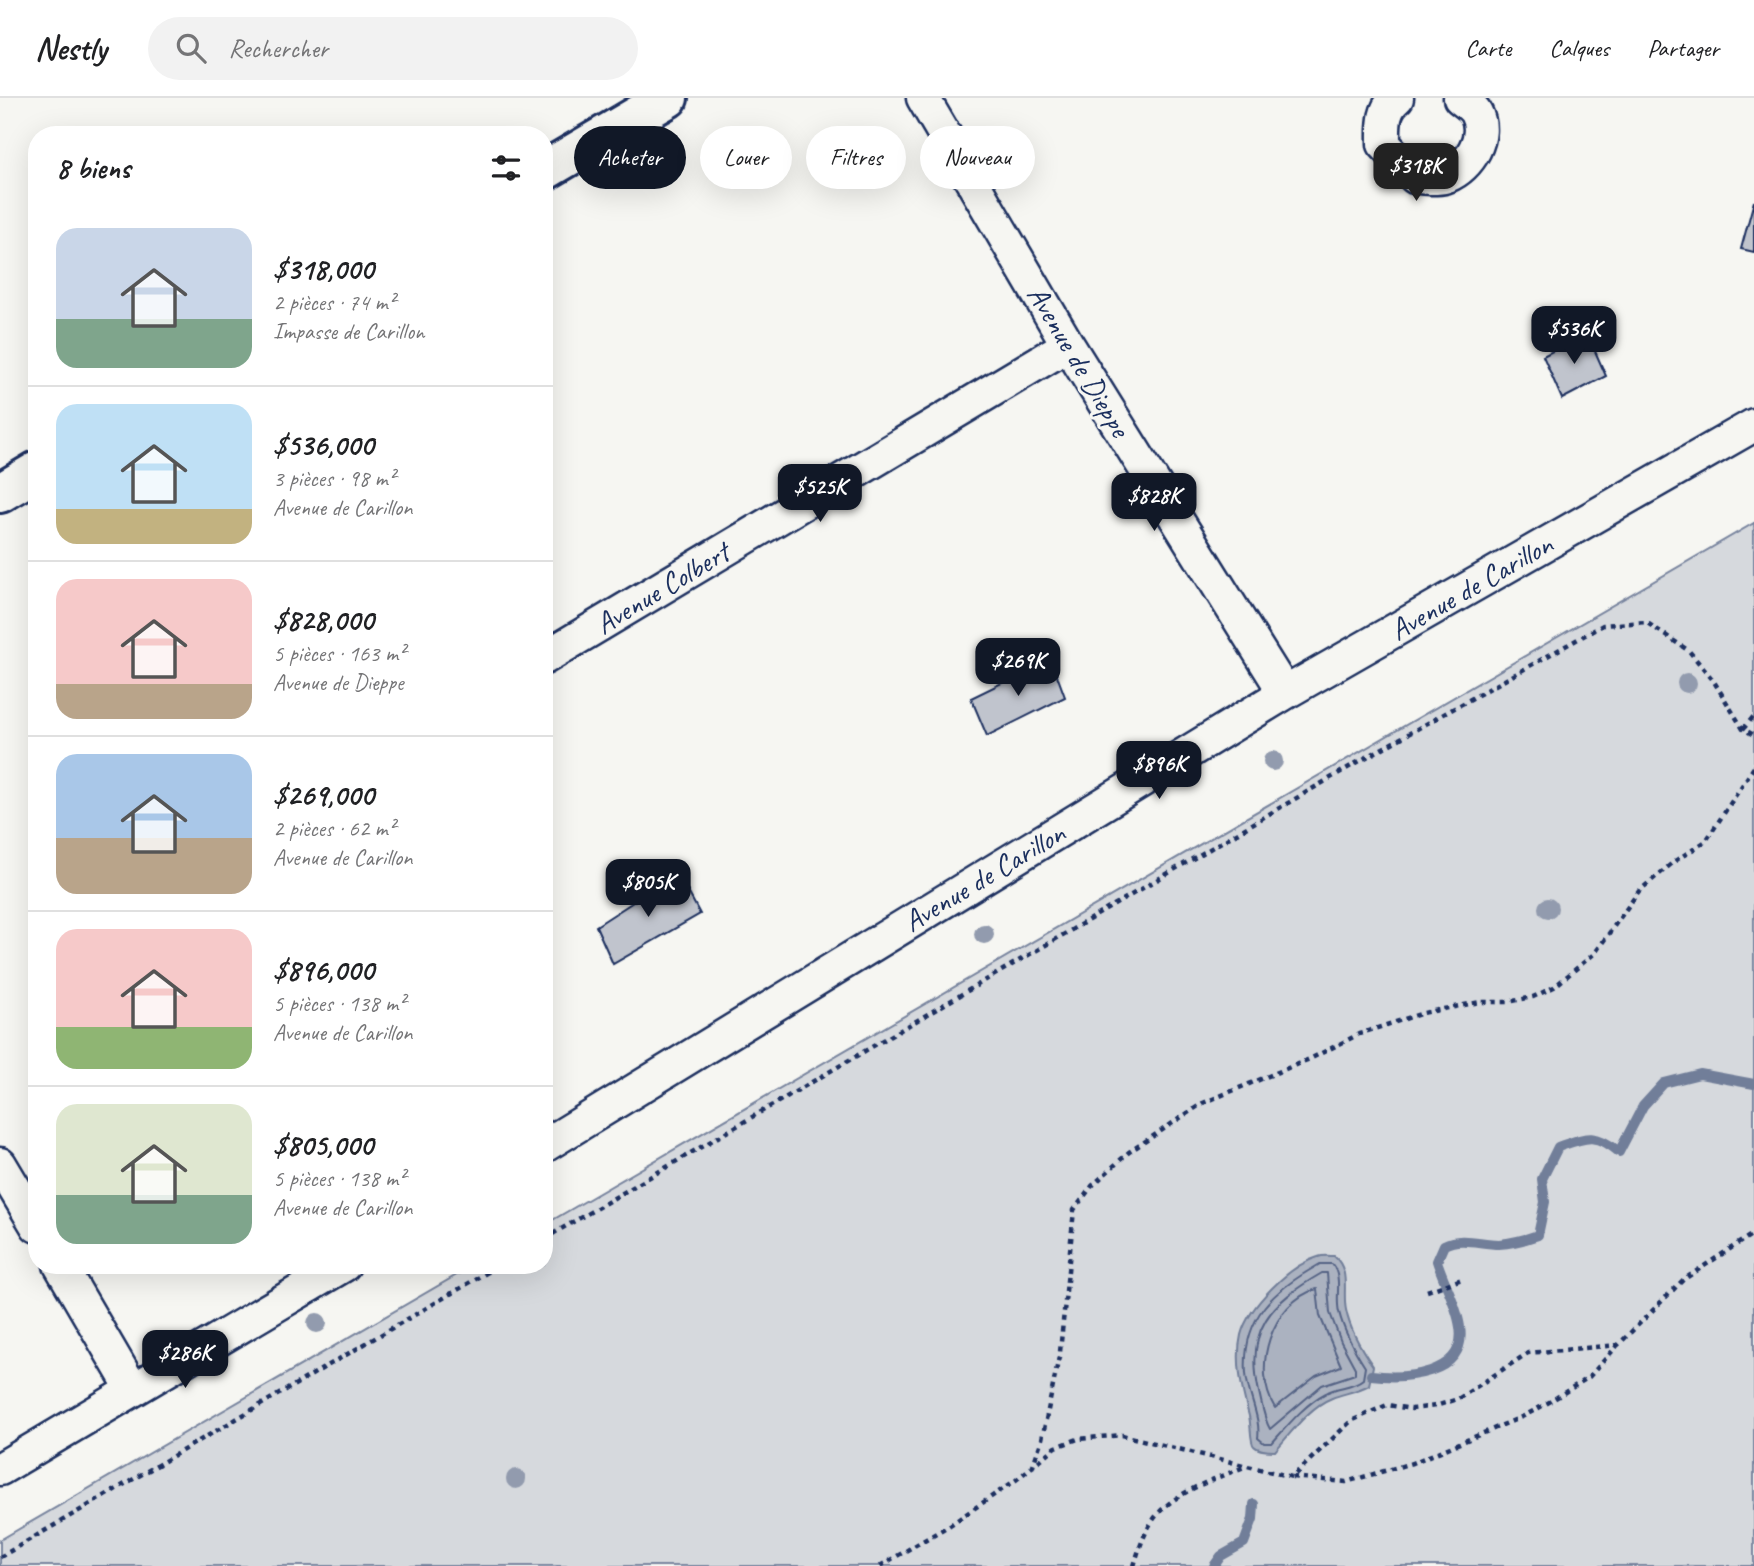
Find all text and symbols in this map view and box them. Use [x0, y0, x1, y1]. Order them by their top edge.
search box [148, 17, 638, 80]
text: Nestly [35, 27, 106, 69]
icon: search [172, 29, 210, 67]
text: Rechercher [228, 32, 328, 65]
text: Carte [1465, 33, 1511, 63]
text: Calques [1549, 33, 1609, 63]
text: Partager [1647, 33, 1719, 63]
chip: Acheter [574, 126, 686, 189]
chip: Louer [700, 126, 792, 189]
chip: Filtres [806, 126, 906, 189]
chip: Nouveau [920, 126, 1035, 189]
pin: $318K [1367, 144, 1465, 203]
text: 8 biens [56, 149, 130, 187]
icon: filters [487, 149, 525, 187]
text: $318K [1389, 151, 1443, 180]
text: $318,000 [273, 250, 373, 288]
icon: home [112, 256, 196, 340]
street label: Avenue de Dieppe [1019, 278, 1140, 446]
text: 2 pièces · 74 m² [273, 288, 395, 317]
pin: $536K [1525, 306, 1623, 366]
text: $536K [1547, 314, 1601, 343]
text: Impasse de Carillon [273, 317, 424, 346]
text: $536,000 [273, 426, 374, 464]
icon: home [112, 432, 196, 516]
text: 3 pièces · 98 m² [273, 464, 395, 493]
pin: $525K [771, 464, 869, 524]
text: $525K [794, 472, 846, 501]
pin: $828K [1105, 474, 1203, 533]
text: $828K [1127, 481, 1181, 510]
text: Avenue de Carillon [273, 493, 412, 522]
street label: Avenue de Carillon [1383, 524, 1561, 649]
street label: Avenue Colbert [588, 531, 739, 643]
text: $828,000 [273, 601, 373, 639]
icon: home [112, 607, 196, 691]
pin: $269K [969, 638, 1067, 698]
text: 5 pièces · 163 m² [273, 639, 405, 668]
text: $269K [991, 646, 1045, 675]
text: Avenue de Dieppe [273, 668, 403, 697]
pin: $896K [1110, 742, 1208, 801]
text: $896K [1132, 749, 1186, 778]
text: $269,000 [273, 776, 374, 814]
icon: home [112, 782, 196, 866]
street label: Avenue de Carillon [896, 813, 1073, 940]
text: 2 pièces · 62 m² [273, 814, 395, 843]
text: Avenue de Carillon [273, 843, 412, 872]
pin: $805K [599, 860, 697, 919]
text: $805K [622, 867, 674, 896]
text: $896,000 [273, 951, 374, 989]
icon: home [112, 957, 196, 1041]
text: 5 pièces · 138 m² [273, 989, 405, 1018]
text: Avenue de Carillon [273, 1018, 412, 1047]
text: $805,000 [273, 1126, 373, 1164]
icon: home [112, 1132, 196, 1216]
text: 5 pièces · 138 m² [273, 1164, 405, 1193]
text: Avenue de Carillon [273, 1193, 412, 1222]
pin: $286K [136, 1330, 234, 1390]
text: $286K [158, 1338, 212, 1367]

